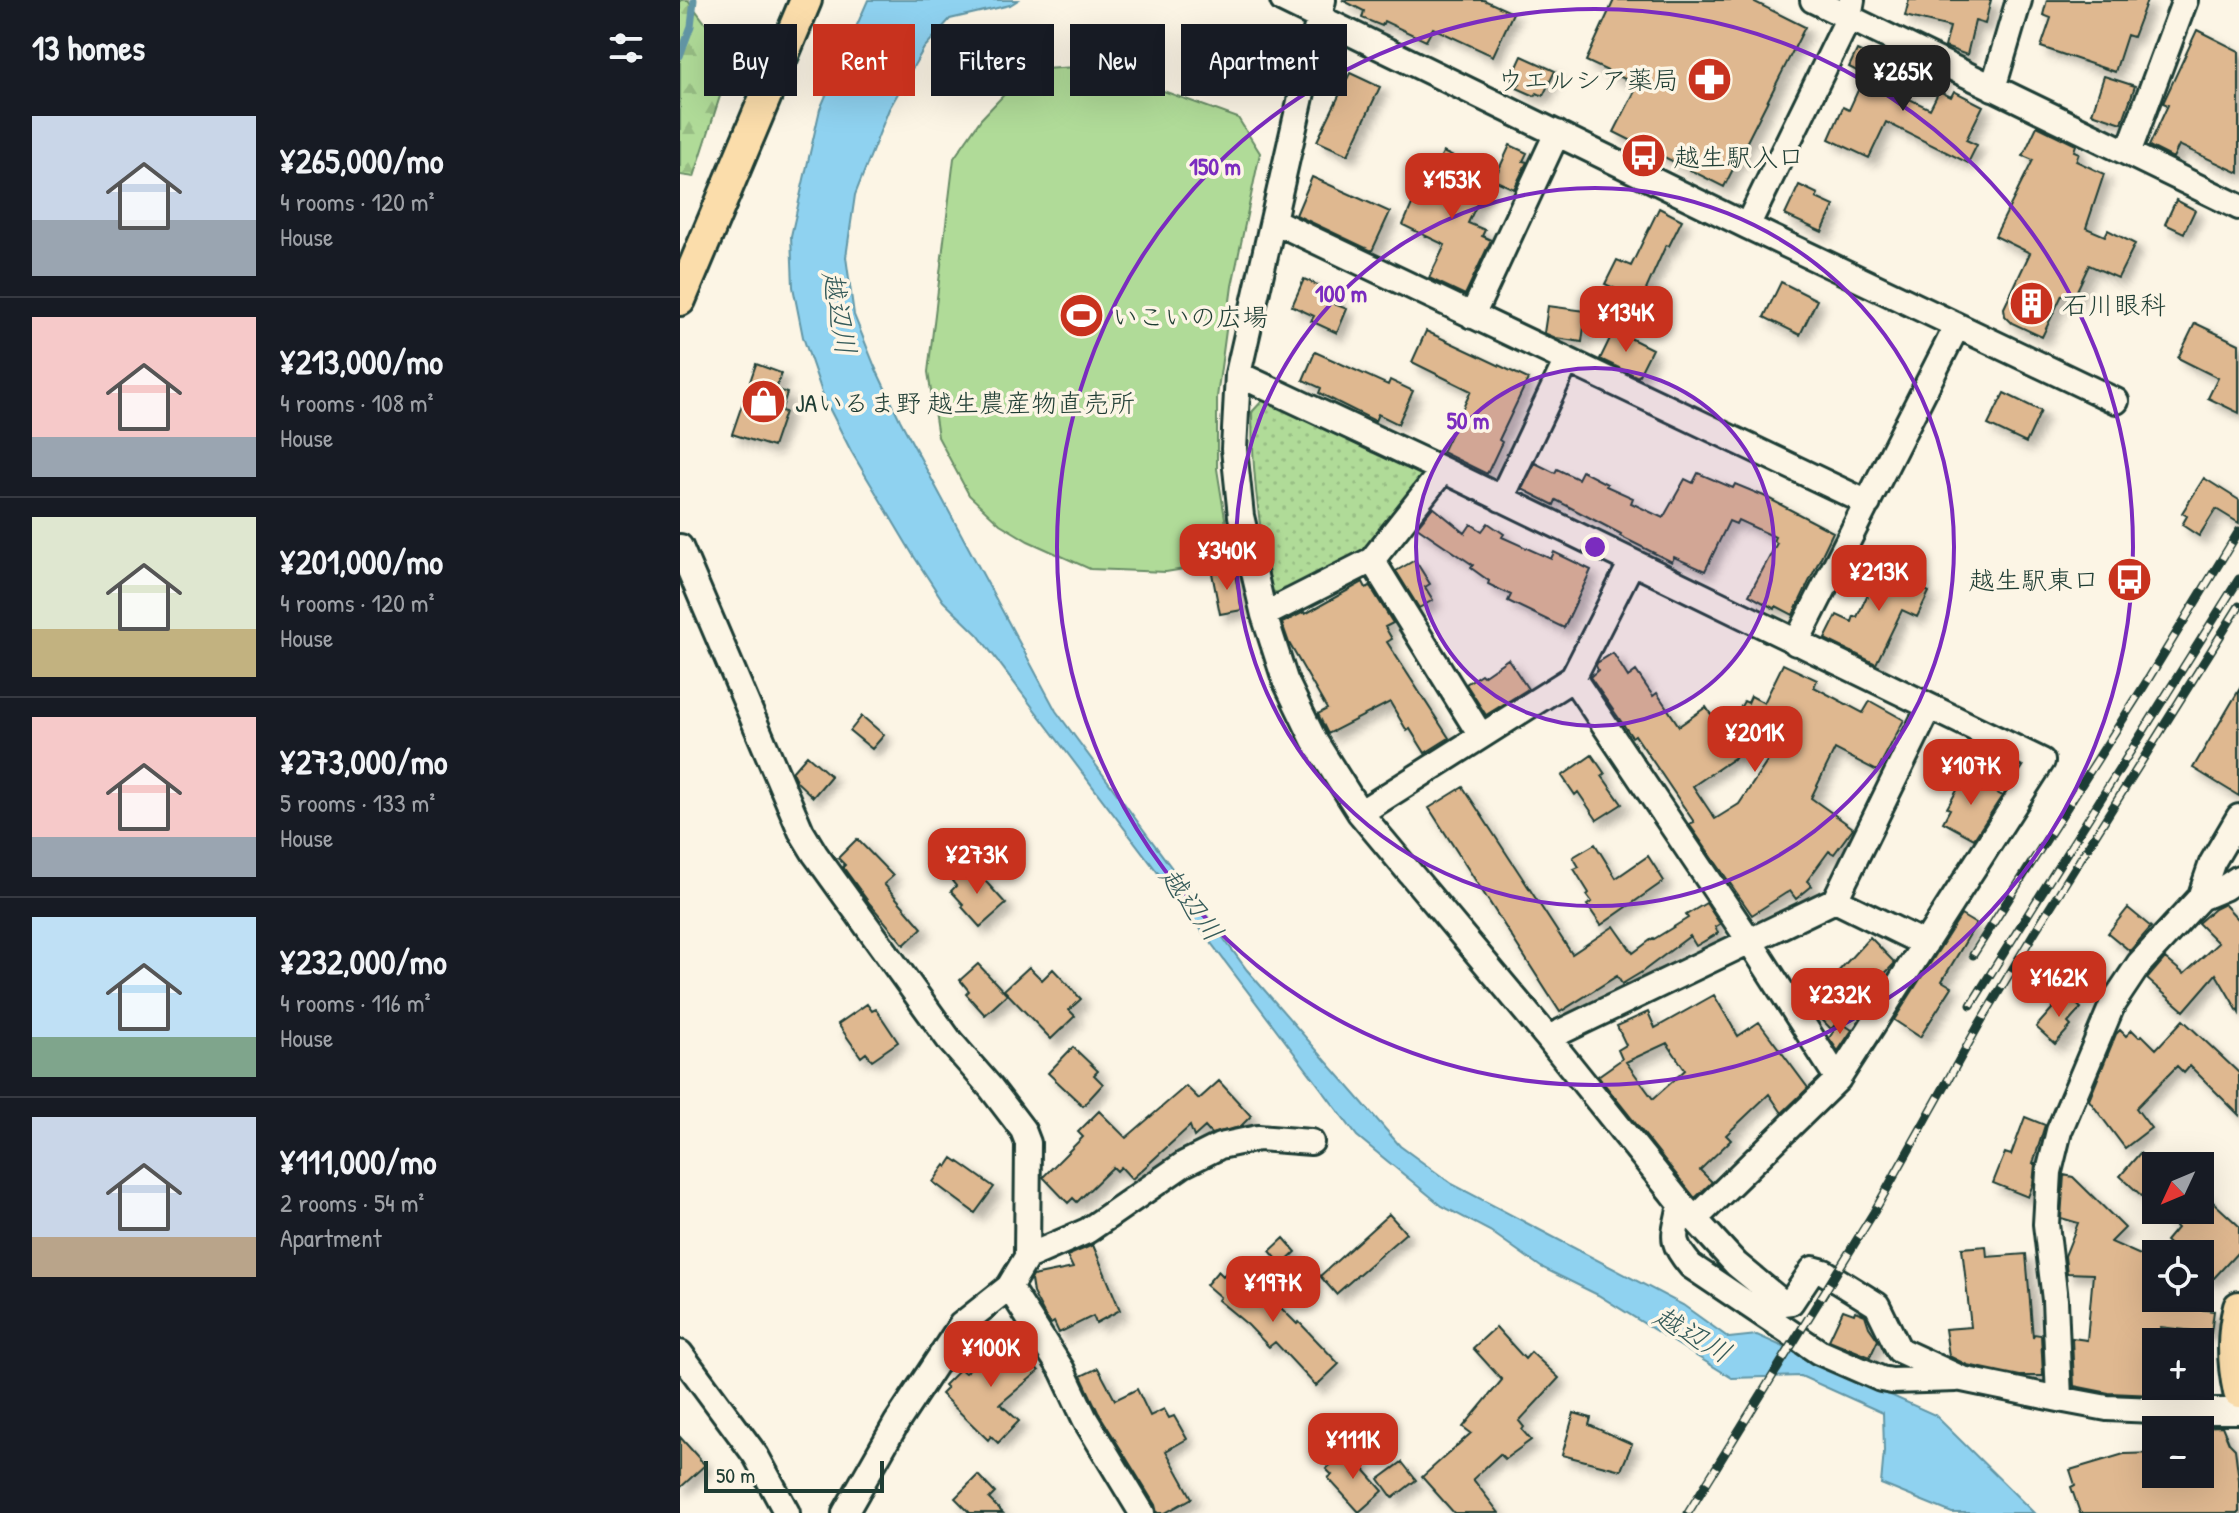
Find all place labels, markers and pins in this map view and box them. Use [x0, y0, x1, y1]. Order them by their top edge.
pin: ¥265K [1847, 45, 1959, 113]
pharmacy icon: ウエルシア薬局 [1686, 55, 1734, 103]
place label: ウエルシア薬局 [1497, 62, 1679, 97]
bus stop icon: 越生駅入口 [1619, 132, 1667, 180]
place label: 越生駅入口 [1674, 139, 1804, 174]
pin: ¥153K [1396, 153, 1508, 221]
building icon: 石川眼科 [2007, 280, 2055, 328]
pin: ¥134K [1570, 286, 1682, 354]
place label: 石川眼科 [2062, 287, 2166, 322]
sports icon: いこいの広場 [1057, 292, 1105, 340]
place label: いこいの広場 [1112, 299, 1268, 334]
shop icon: JAいるま野 越生農産物直売所 [740, 378, 788, 426]
place label: JAいるま野 越生農産物直売所 [795, 385, 1135, 420]
pin: ¥340K [1171, 524, 1283, 592]
centre of rings [1581, 533, 1609, 561]
pin: ¥213K [1823, 545, 1935, 613]
bus stop icon: 越生駅東口 [2106, 555, 2154, 603]
place label: 越生駅東口 [1969, 562, 2099, 597]
pin: ¥201K [1699, 706, 1811, 774]
pin: ¥107K [1915, 739, 2027, 807]
pin: ¥273K [921, 828, 1033, 896]
pin: ¥162K [2003, 951, 2115, 1019]
pin: ¥232K [1784, 968, 1896, 1036]
pin: ¥197K [1217, 1256, 1329, 1324]
pin: ¥100K [935, 1321, 1047, 1389]
pin: ¥111K [1297, 1413, 1409, 1481]

